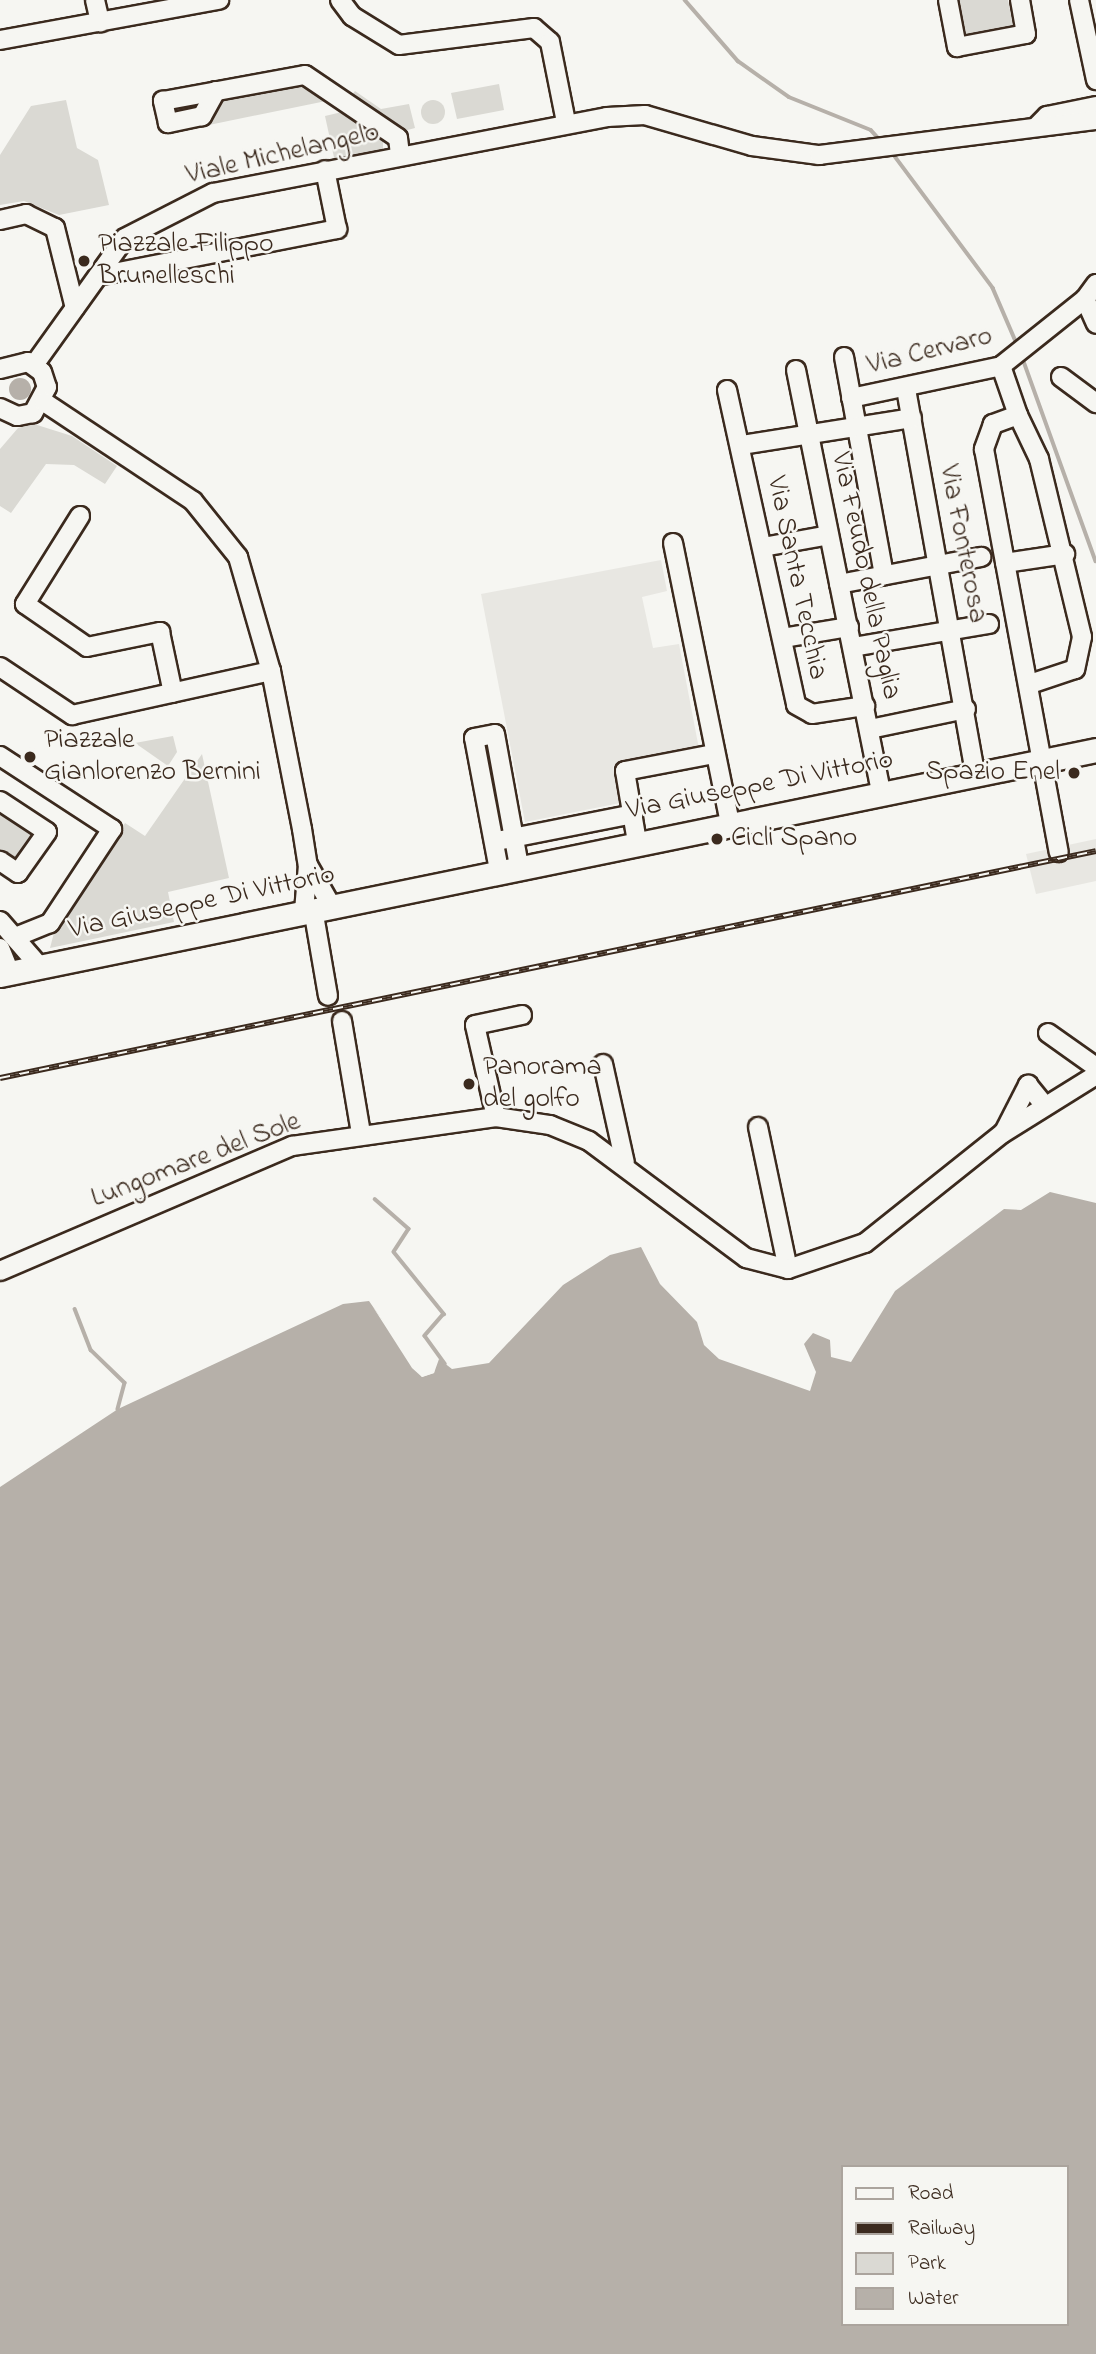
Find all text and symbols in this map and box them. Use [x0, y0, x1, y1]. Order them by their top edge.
street label: Viale Michelangelo [183, 116, 383, 194]
place label: Piazzale Filippo Brunelleschi [98, 228, 273, 294]
marker: Piazzale Filippo Brunelleschi [76, 253, 92, 269]
street label: Via Cervaro [864, 320, 996, 384]
street label: Via Feudo della Paglia [822, 450, 908, 702]
street label: Via Fonterosa [930, 462, 994, 626]
street label: Via Santa Tecchia [758, 473, 834, 683]
place label: Piazzale Gianlorenzo Bernini [44, 724, 261, 790]
street label: Via Giuseppe Di Vittorio [624, 744, 896, 828]
marker: Piazzale Gianlorenzo Bernini [22, 749, 38, 765]
place label: Spazio Enel [925, 756, 1060, 790]
marker: Spazio Enel [1066, 765, 1082, 781]
place label: Cicli Spano [731, 822, 857, 856]
marker: Cicli Spano [709, 831, 725, 847]
street label: Via Giuseppe Di Vittorio [66, 858, 338, 948]
place label: Panorama del golfo [483, 1051, 602, 1117]
marker: Panorama del golfo [461, 1076, 477, 1092]
street label: Lungomare del Sole [87, 1106, 305, 1216]
legend [841, 2165, 1068, 2326]
text: Road [908, 2179, 954, 2209]
text: Railway [908, 2214, 975, 2244]
text: Park [908, 2249, 946, 2279]
text: Water [908, 2284, 959, 2314]

